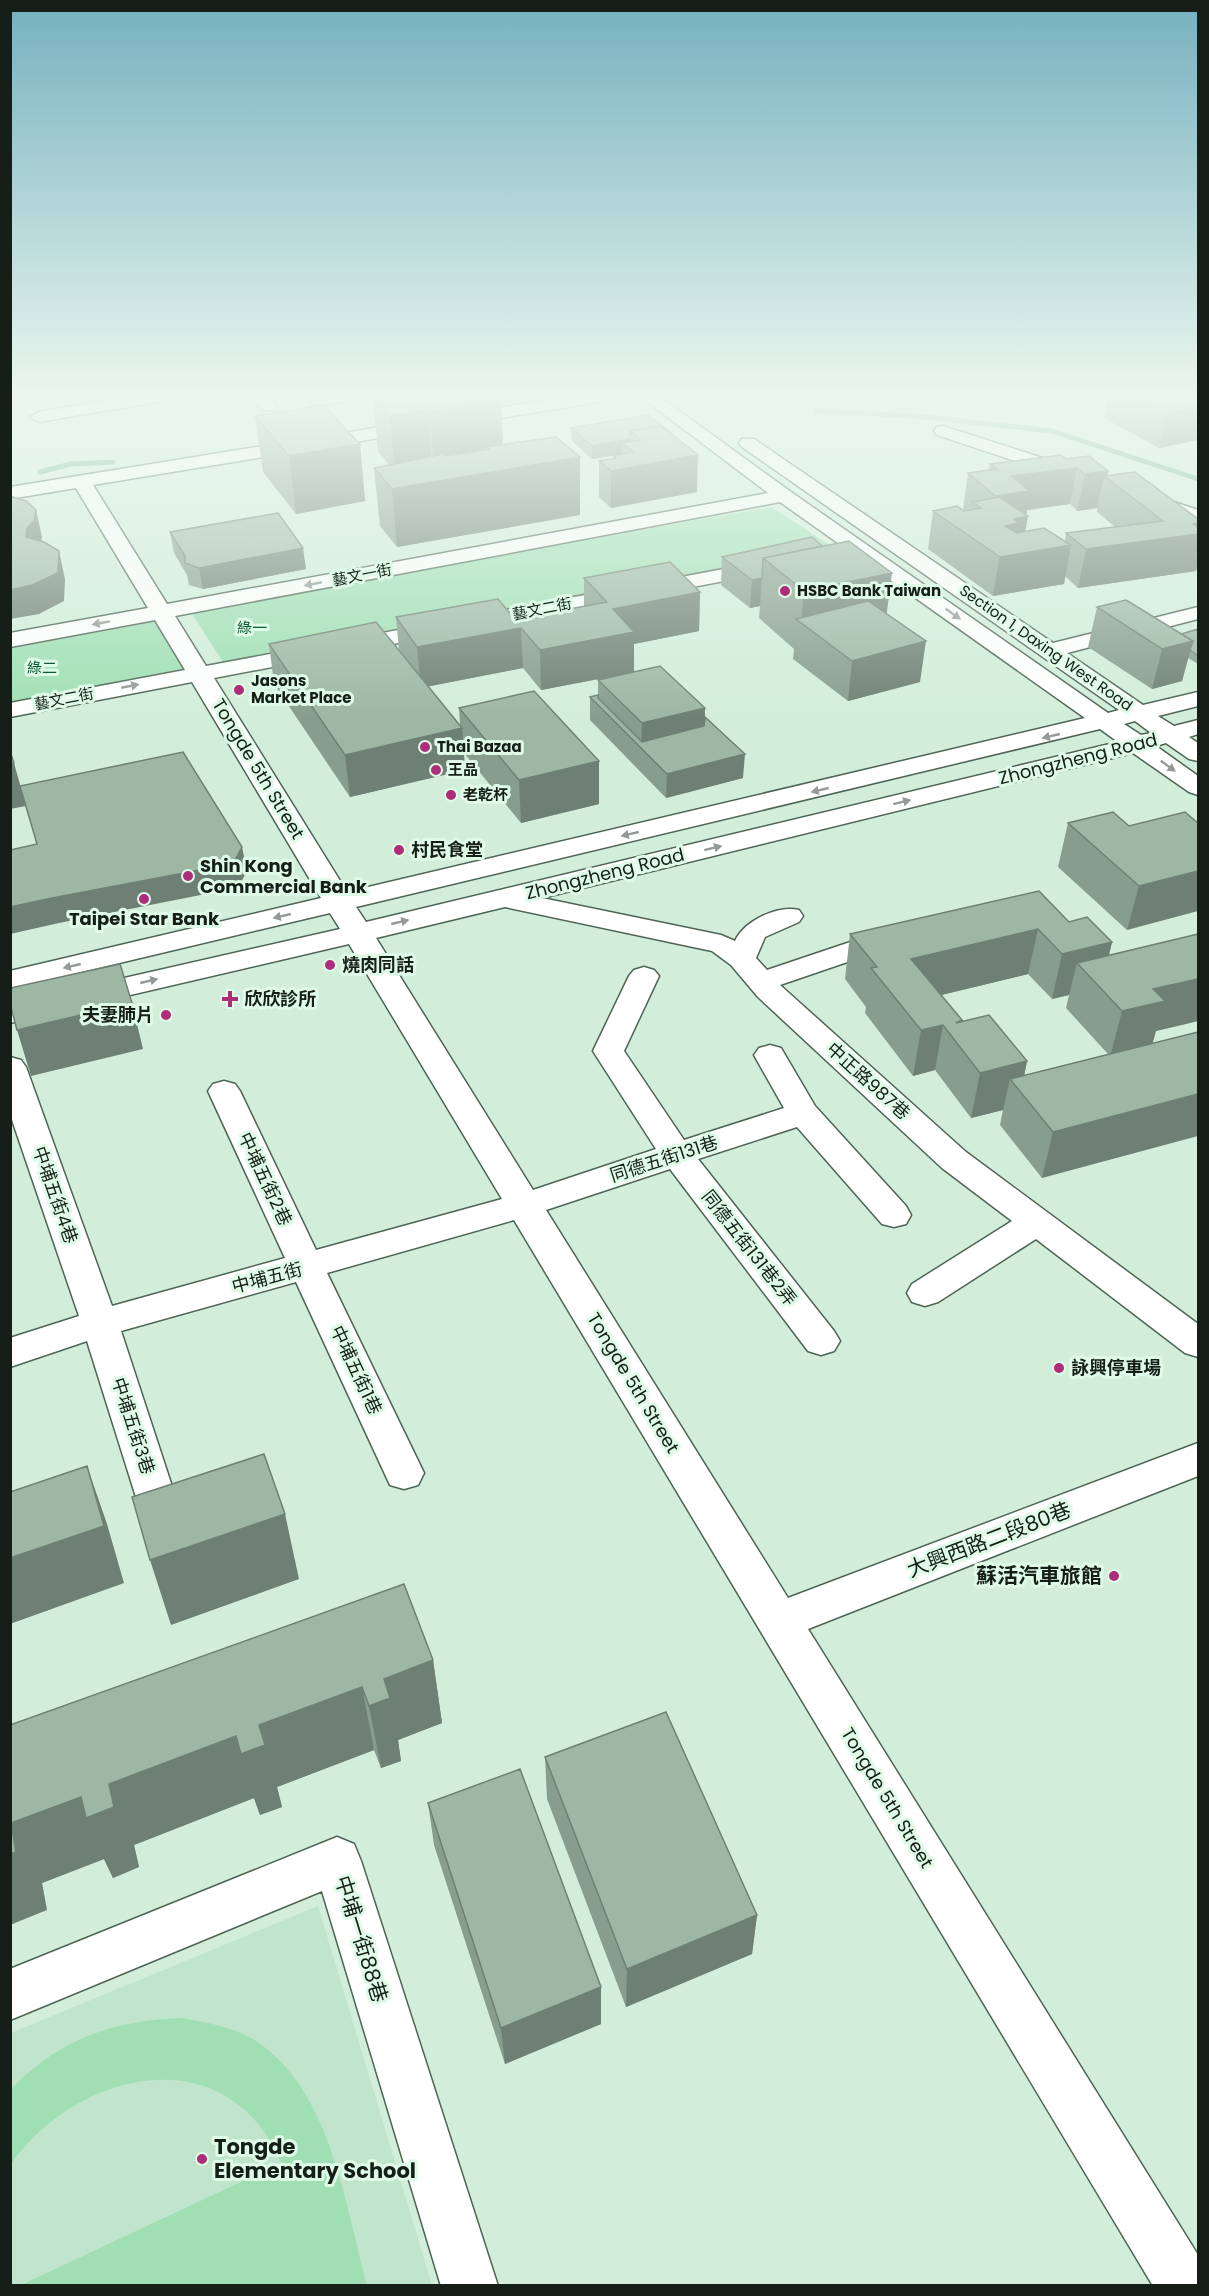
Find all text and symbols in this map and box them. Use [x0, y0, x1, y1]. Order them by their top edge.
street label: 藝文一街 [330, 558, 393, 591]
one-way arrow [304, 580, 323, 589]
place label: HSBC Bank Taiwan [797, 580, 941, 601]
street label: Section 1, Daxing West Road [956, 580, 1137, 716]
marker: HSBC Bank Taiwan [778, 584, 792, 598]
street label: 藝文二街 [510, 592, 573, 625]
one-way arrow [944, 608, 960, 620]
park label: 綠一 [237, 617, 267, 638]
one-way arrow [91, 619, 110, 628]
park label: 綠二 [27, 657, 57, 678]
place label: Jasons Market Place [251, 670, 351, 708]
one-way arrow [120, 681, 139, 690]
street label: 藝文二街 [32, 682, 95, 715]
marker: Jasons Market Place [232, 683, 246, 697]
street label: Tongde 5th Street [207, 694, 310, 844]
street label: Zhongzheng Road [996, 727, 1160, 790]
one-way arrow [1042, 732, 1060, 742]
place label: Thai Bazaa [437, 736, 522, 757]
marker: Thai Bazaa [418, 740, 432, 754]
place label: 王品 [448, 759, 478, 780]
one-way arrow [1159, 760, 1175, 772]
marker: 王品 [429, 763, 443, 777]
place label: 老乾杯 [463, 784, 508, 805]
one-way arrow [810, 786, 829, 795]
marker: 老乾杯 [444, 788, 458, 802]
one-way arrow [893, 797, 911, 807]
one-way arrow [621, 830, 639, 840]
place label: 村民食堂 [411, 837, 483, 862]
street label: Zhongzheng Road [523, 842, 687, 905]
marker: 村民食堂 [392, 843, 406, 857]
one-way arrow [704, 843, 722, 853]
place label: Shin Kong Commercial Bank [200, 853, 368, 899]
marker: Shin Kong Commercial Bank [181, 869, 195, 883]
marker: Taipei Star Bank [137, 892, 151, 906]
place label: Taipei Star Bank [69, 906, 220, 931]
one-way arrow [272, 912, 291, 921]
one-way arrow [391, 916, 410, 926]
place label: 燒肉同話 [342, 952, 414, 977]
marker: 燒肉同話 [323, 958, 337, 972]
one-way arrow [63, 961, 81, 971]
one-way arrow [140, 975, 158, 985]
place label: 欣欣診所 [244, 986, 316, 1011]
marker: 欣欣診所 [221, 990, 239, 1008]
place label: 夫妻肺片 [82, 1002, 154, 1027]
marker: 夫妻肺片 [159, 1008, 173, 1022]
street label: 中正路987巷 [821, 1036, 916, 1125]
street label: 中埔五街2巷 [233, 1128, 298, 1230]
street label: 同德五街131巷 [607, 1129, 721, 1188]
street label: 中埔五街4巷 [27, 1143, 84, 1247]
street label: 同德五街131巷2弄 [696, 1185, 802, 1311]
street label: 中埔五街 [229, 1256, 305, 1299]
street label: Tongde 5th Street [582, 1308, 685, 1458]
street label: 中埔五街1巷 [325, 1321, 388, 1418]
place label: 詠興停車場 [1071, 1355, 1161, 1380]
marker: 詠興停車場 [1052, 1361, 1066, 1375]
street label: 中埔五街3巷 [106, 1374, 161, 1478]
street label: 大興西路二段80巷 [903, 1495, 1075, 1584]
place label: 蘇活汽車旅館 [976, 1561, 1102, 1590]
marker: 蘇活汽車旅館 [1107, 1569, 1121, 1583]
street label: Tongde 5th Street [836, 1723, 939, 1873]
street label: 中埔一街88巷 [328, 1872, 395, 2006]
place label: Tongde Elementary School [214, 2132, 416, 2185]
marker: Tongde Elementary School [195, 2152, 209, 2166]

